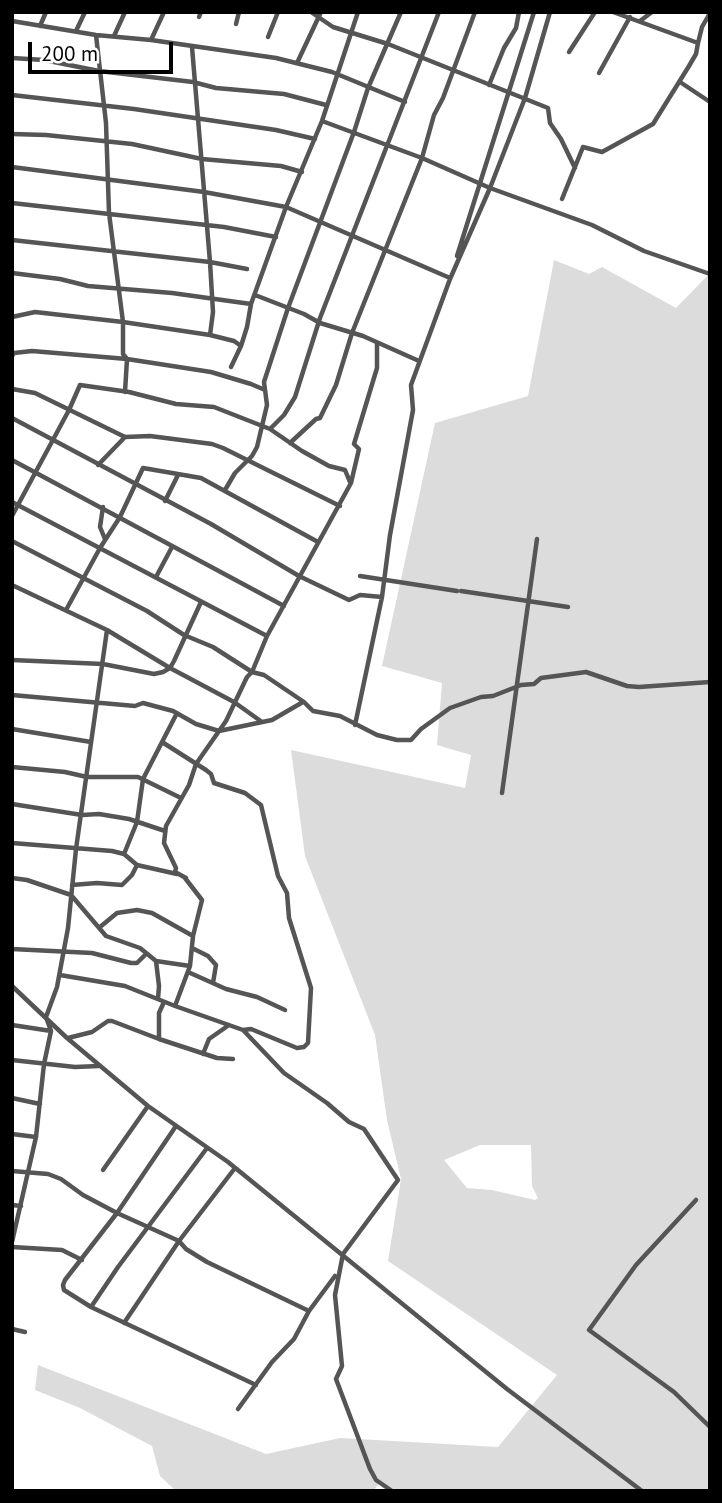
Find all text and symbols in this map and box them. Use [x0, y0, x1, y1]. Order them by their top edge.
scale bar [32, 28, 177, 72]
text: 200 m [41, 40, 98, 67]

